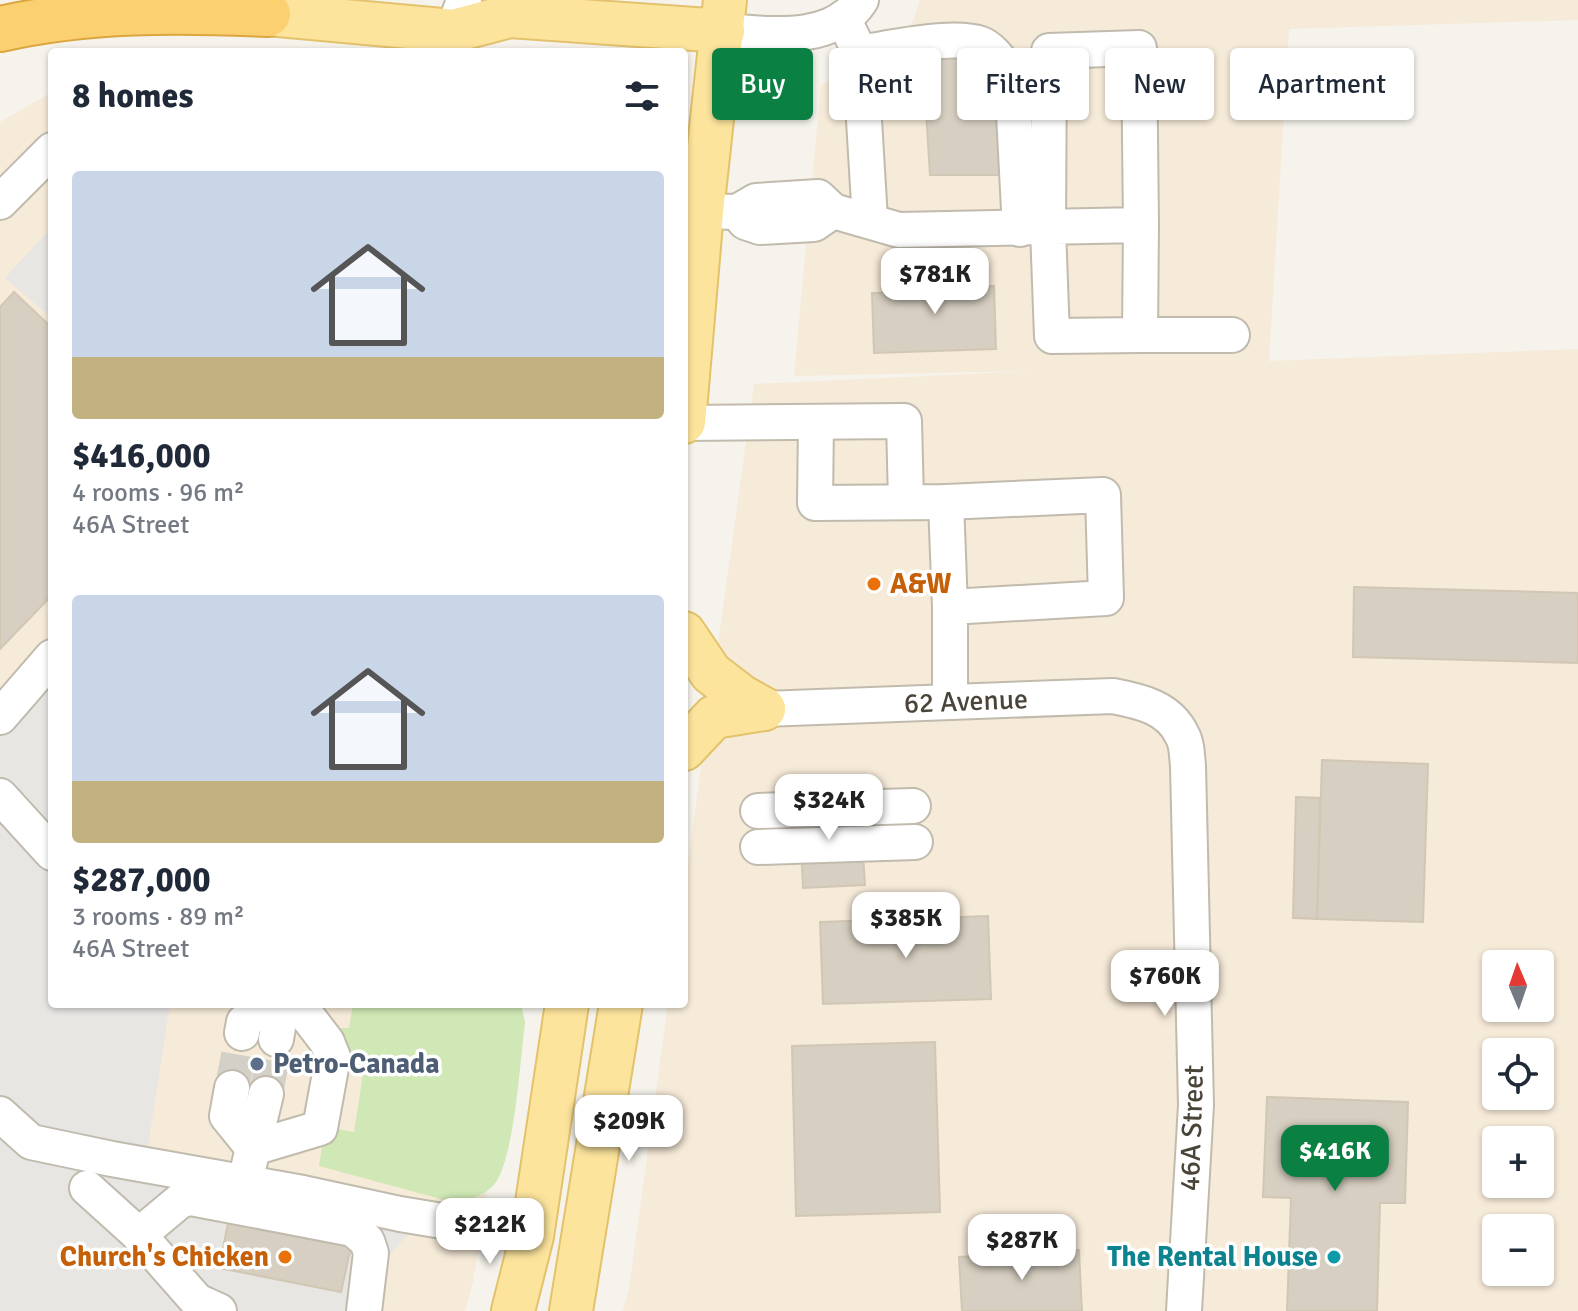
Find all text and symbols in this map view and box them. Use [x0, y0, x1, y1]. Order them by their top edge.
chip: Buy [712, 48, 813, 120]
chip: Rent [829, 48, 941, 120]
chip: Filters [957, 48, 1089, 120]
chip: New [1105, 48, 1214, 120]
chip: Apartment [1230, 48, 1414, 120]
icon: filters [620, 74, 664, 118]
text: 8 homes [72, 75, 193, 117]
icon: home [296, 223, 440, 367]
pin: $781K [879, 248, 991, 316]
text: $781K [899, 258, 971, 290]
text: $416,000 [72, 435, 211, 477]
text: 4 rooms · 96 m² [72, 477, 245, 509]
text: 46A Street [72, 509, 189, 541]
place label: A&W [890, 567, 952, 601]
marker: A&W [865, 575, 883, 593]
icon: home [296, 647, 440, 791]
street label: 62 Avenue [903, 682, 1028, 721]
pin: $324K [773, 774, 885, 842]
text: $324K [793, 784, 865, 816]
text: $287,000 [72, 859, 211, 901]
pin: $385K [850, 892, 962, 960]
text: 3 rooms · 89 m² [72, 901, 245, 933]
text: $385K [870, 902, 942, 934]
text: 46A Street [72, 933, 189, 965]
pin: $760K [1109, 950, 1221, 1018]
north arrow [1482, 950, 1554, 1022]
map controls [1482, 950, 1554, 1286]
text: $760K [1129, 960, 1201, 992]
button: locate [1482, 1038, 1554, 1110]
place label: Petro-Canada [273, 1047, 440, 1081]
marker: Petro-Canada [248, 1055, 266, 1073]
street label: 46A Street [1173, 1064, 1211, 1192]
pin: $209K [573, 1095, 685, 1163]
text: $209K [593, 1105, 665, 1137]
pin: $416K [1279, 1125, 1391, 1193]
button: + [1482, 1126, 1554, 1198]
text: $416K [1299, 1135, 1371, 1167]
pin: $212K [434, 1198, 546, 1266]
text: $212K [454, 1208, 526, 1240]
pin: $287K [966, 1214, 1078, 1282]
button: − [1482, 1214, 1554, 1286]
text: $287K [986, 1224, 1058, 1256]
place label: Church's Chicken [60, 1240, 269, 1274]
place label: The Rental House [1107, 1240, 1318, 1274]
marker: Church's Chicken [276, 1248, 294, 1266]
marker: The Rental House [1325, 1248, 1343, 1266]

